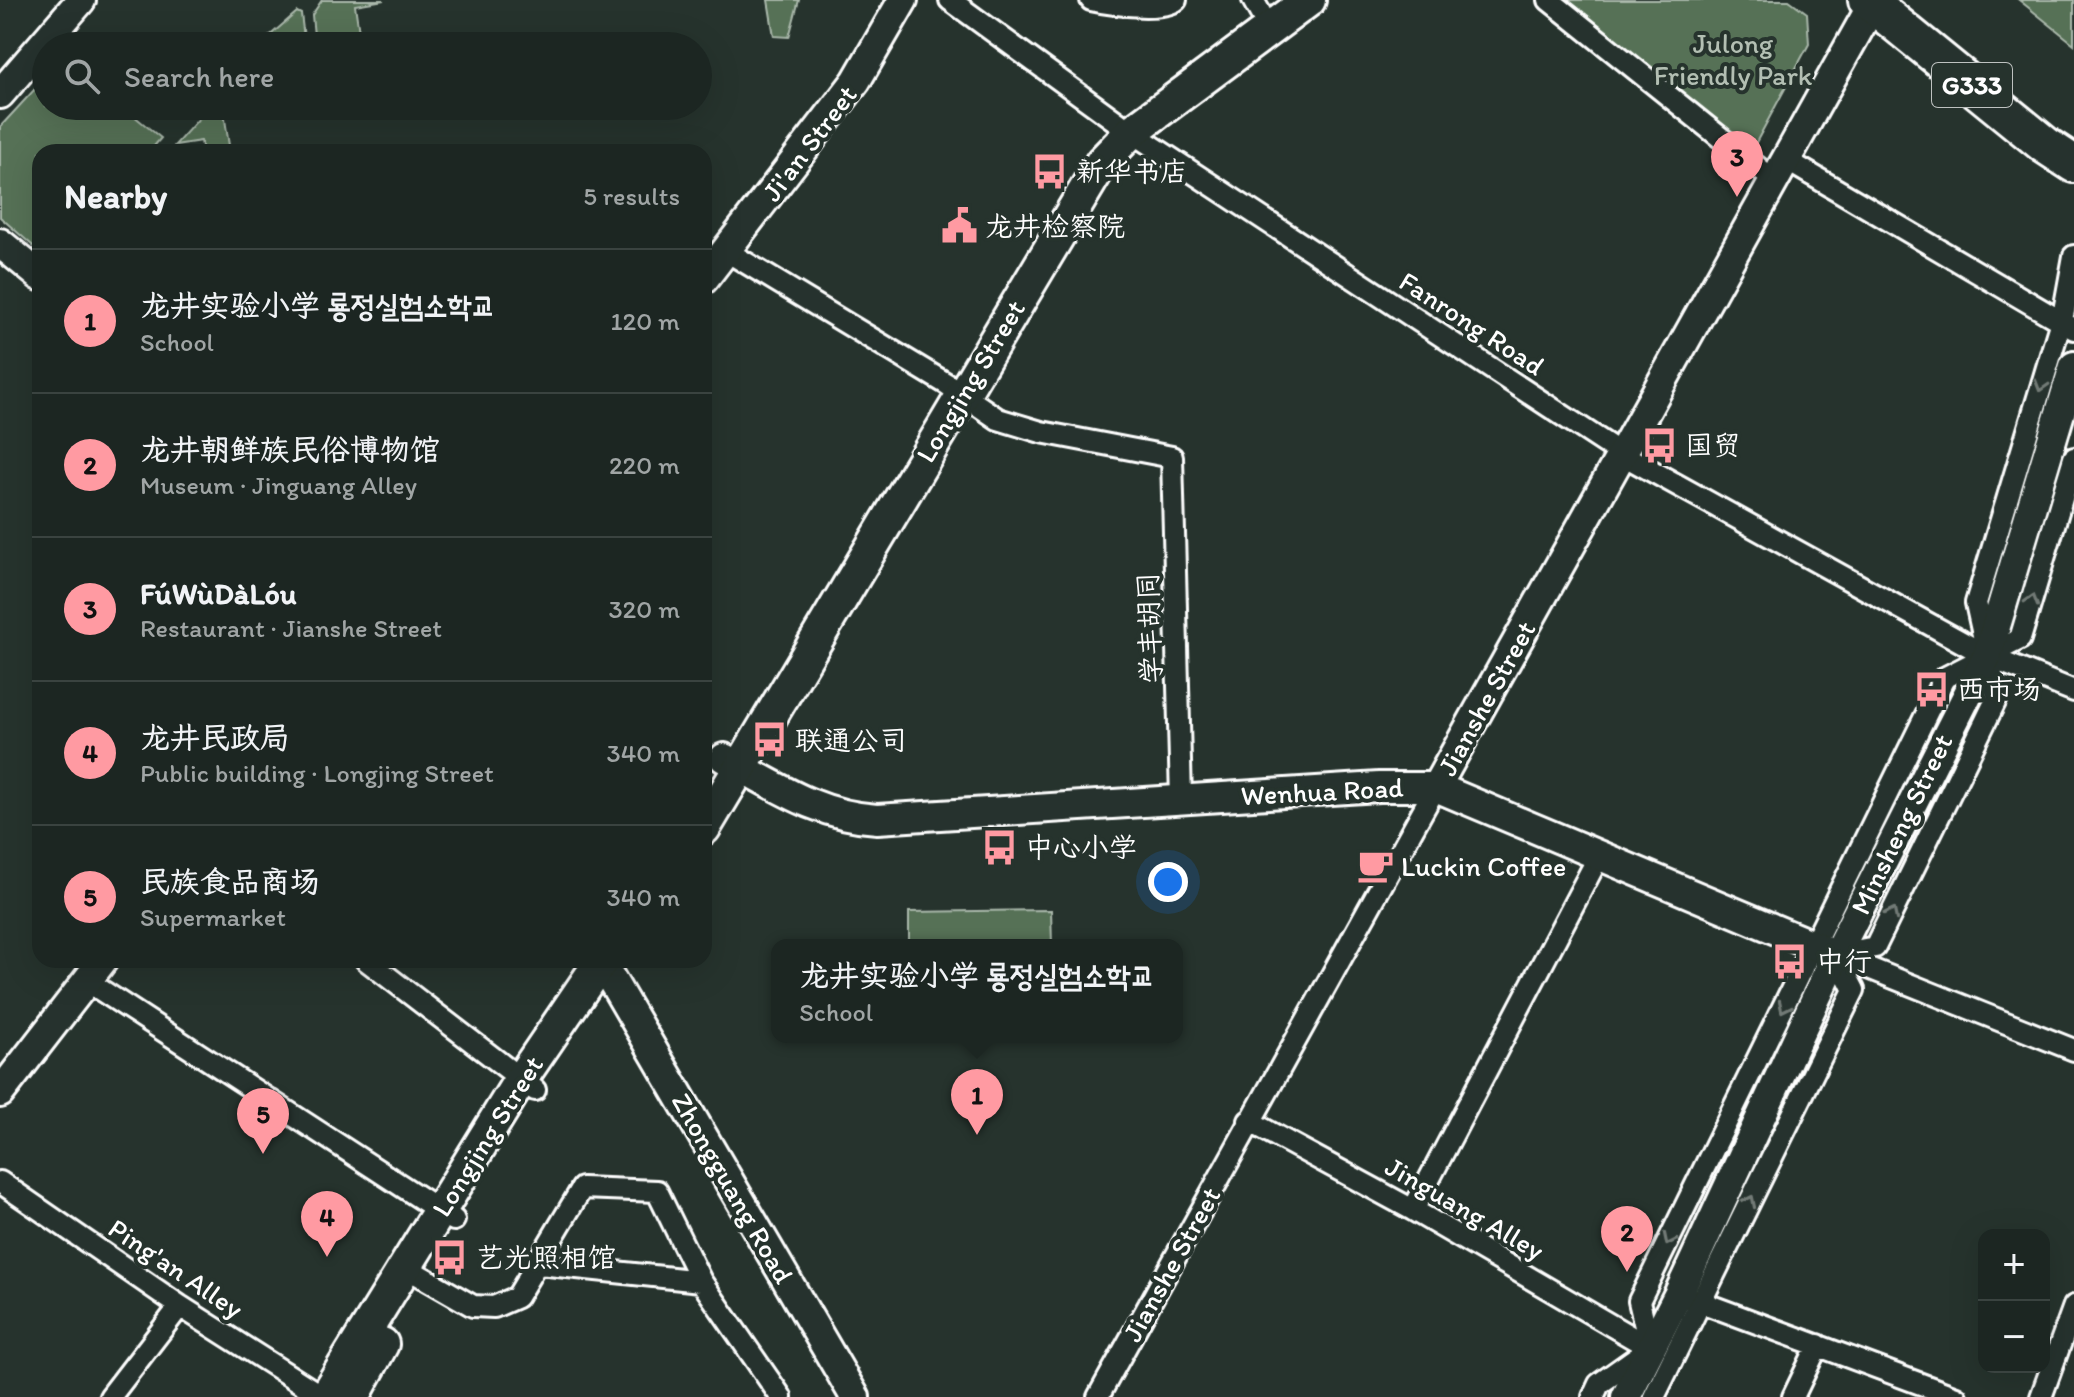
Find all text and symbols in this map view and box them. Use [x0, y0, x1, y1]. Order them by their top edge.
park label: Julong Friendly Park [1654, 26, 1813, 92]
search box [32, 32, 712, 120]
icon: search [60, 54, 104, 98]
text: Search here [124, 58, 274, 95]
road number: G333 [1932, 63, 2012, 107]
street label: Ji'an Street [754, 78, 864, 208]
pin: 3 [1711, 131, 1763, 197]
bus stop icon: 新华书店 [1031, 152, 1069, 190]
place label: 新华书店 [1076, 154, 1188, 188]
text: Nearby [64, 176, 167, 217]
text: 5 results [583, 180, 680, 212]
public building icon: 龙井检察院 [940, 207, 978, 245]
place label: 龙井检察院 [985, 209, 1125, 243]
street label: Fanrong Road [1393, 264, 1551, 382]
text: 龙井实验小学 룡정실험소학교 [140, 287, 496, 324]
street label: Longjing Street [908, 294, 1032, 468]
text: 1 [84, 305, 96, 337]
text: 120 m [611, 305, 680, 337]
text: School [140, 326, 214, 358]
one-way arrow [2034, 379, 2050, 392]
bus stop icon: 国贸 [1640, 426, 1678, 464]
place label: 国贸 [1685, 428, 1741, 462]
text: 龙井朝鲜族民俗博物馆 [140, 431, 440, 468]
text: 2 [83, 449, 97, 481]
text: 220 m [609, 449, 680, 481]
text: Museum · Jinguang Alley [140, 469, 417, 501]
street label: 学丰胡同 [1130, 571, 1168, 685]
text: FúWùDàLóu [140, 575, 297, 612]
text: 3 [83, 593, 97, 625]
text: 320 m [608, 593, 680, 625]
one-way arrow [2023, 593, 2039, 607]
text: Restaurant · Jianshe Street [140, 612, 442, 644]
street label: Jianshe Street [1430, 615, 1542, 781]
bus stop icon: 西市场 [1912, 670, 1950, 708]
place label: 西市场 [1957, 672, 2041, 706]
text: 龙井民政局 [140, 719, 290, 756]
bus stop icon: 联通公司 [750, 721, 788, 759]
place label: 联通公司 [795, 723, 907, 757]
street label: Minsheng Street [1843, 728, 1959, 920]
text: 4 [82, 737, 98, 769]
text: 340 m [606, 737, 680, 769]
text: Public building · Longjing Street [140, 757, 494, 789]
street label: Wenhua Road [1240, 770, 1405, 812]
bus stop icon: 中心小学 [980, 828, 1018, 866]
place label: 中心小学 [1025, 830, 1137, 864]
cafe icon: Luckin Coffee [1356, 847, 1394, 885]
place label: Luckin Coffee [1401, 849, 1566, 883]
your location [1148, 862, 1188, 902]
text: 民族食品商场 [140, 863, 320, 900]
text: 5 [83, 881, 97, 913]
text: 340 m [606, 881, 680, 913]
text: Supermarket [140, 901, 286, 933]
one-way arrow [1882, 906, 1897, 921]
popup [771, 939, 1183, 1043]
bus stop icon: 中行 [1771, 942, 1809, 980]
place label: 中行 [1816, 944, 1872, 978]
text: 龙井实验小学 룡정실험소학교 [799, 957, 1155, 994]
text: School [799, 996, 873, 1028]
one-way arrow [1778, 999, 1794, 1014]
street label: Longjing Street [424, 1049, 550, 1223]
pin: 1 [951, 1069, 1003, 1135]
street label: Zhongguang Road [665, 1087, 802, 1290]
pin: 5 [237, 1088, 289, 1154]
street label: Jinguang Alley [1380, 1149, 1550, 1267]
street label: Jianshe Street [1115, 1181, 1227, 1347]
pin: 4 [301, 1191, 353, 1257]
one-way arrow [1741, 1195, 1756, 1210]
pin: 2 [1601, 1206, 1653, 1272]
street label: Ping'an Alley [102, 1211, 250, 1325]
map controls [1978, 1229, 2050, 1373]
button: + [1978, 1229, 2050, 1301]
one-way arrow [1663, 1232, 1679, 1247]
bus stop icon: 艺光照相馆 [431, 1238, 469, 1276]
place label: 艺光照相馆 [476, 1240, 616, 1274]
button: − [1978, 1301, 2050, 1373]

